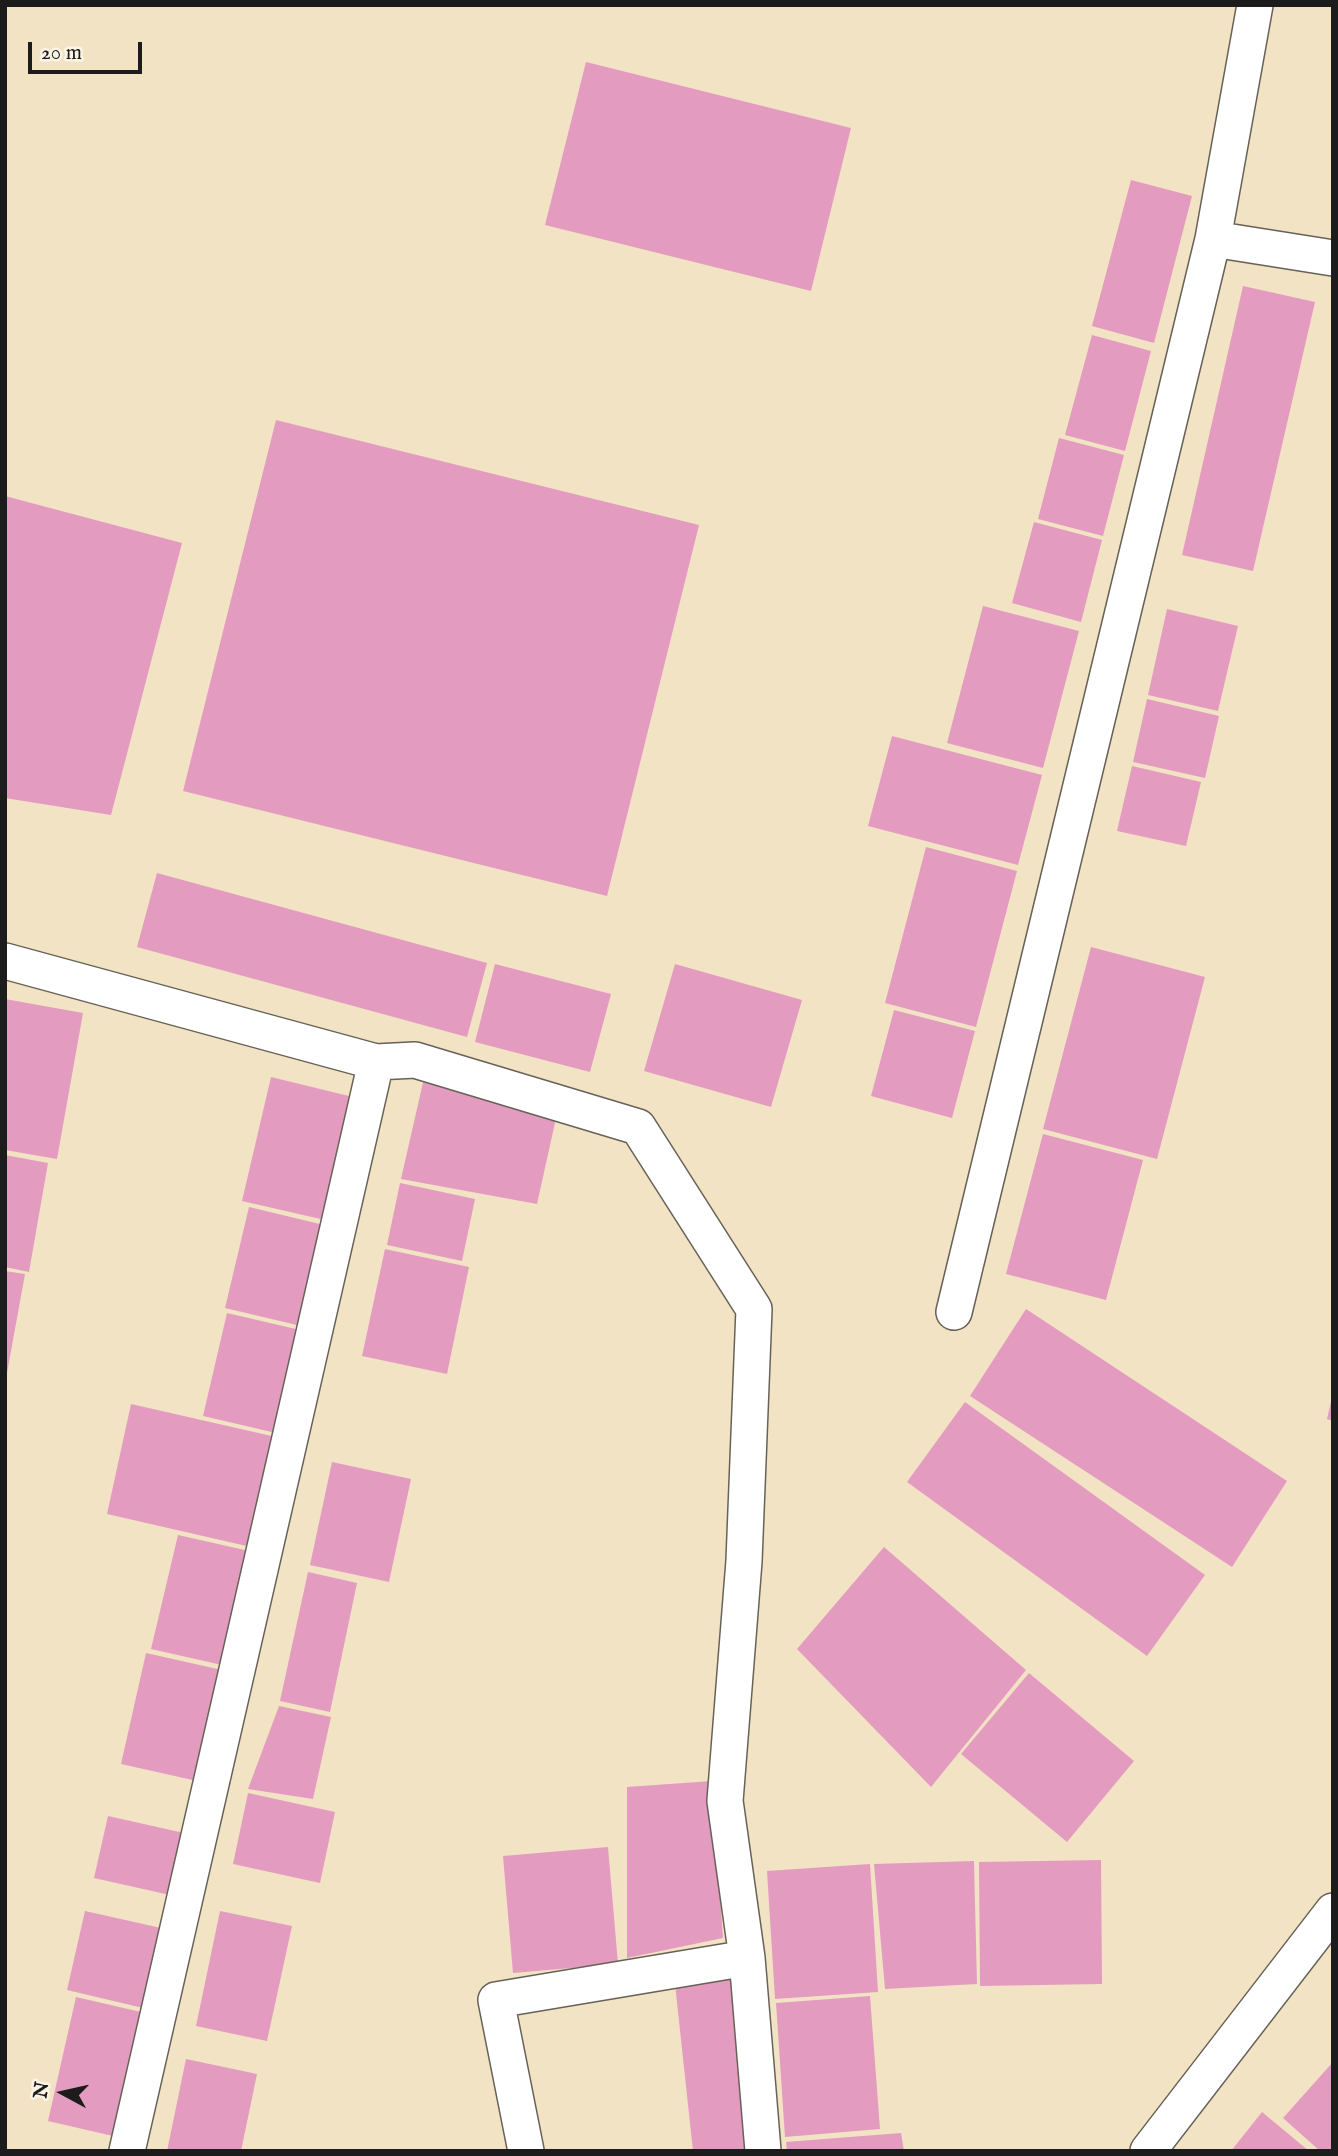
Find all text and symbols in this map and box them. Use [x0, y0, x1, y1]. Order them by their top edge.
scale bar [32, 28, 145, 72]
text: 20 m [41, 40, 82, 67]
north arrow [28, 2058, 98, 2128]
text: N [29, 2080, 55, 2100]

